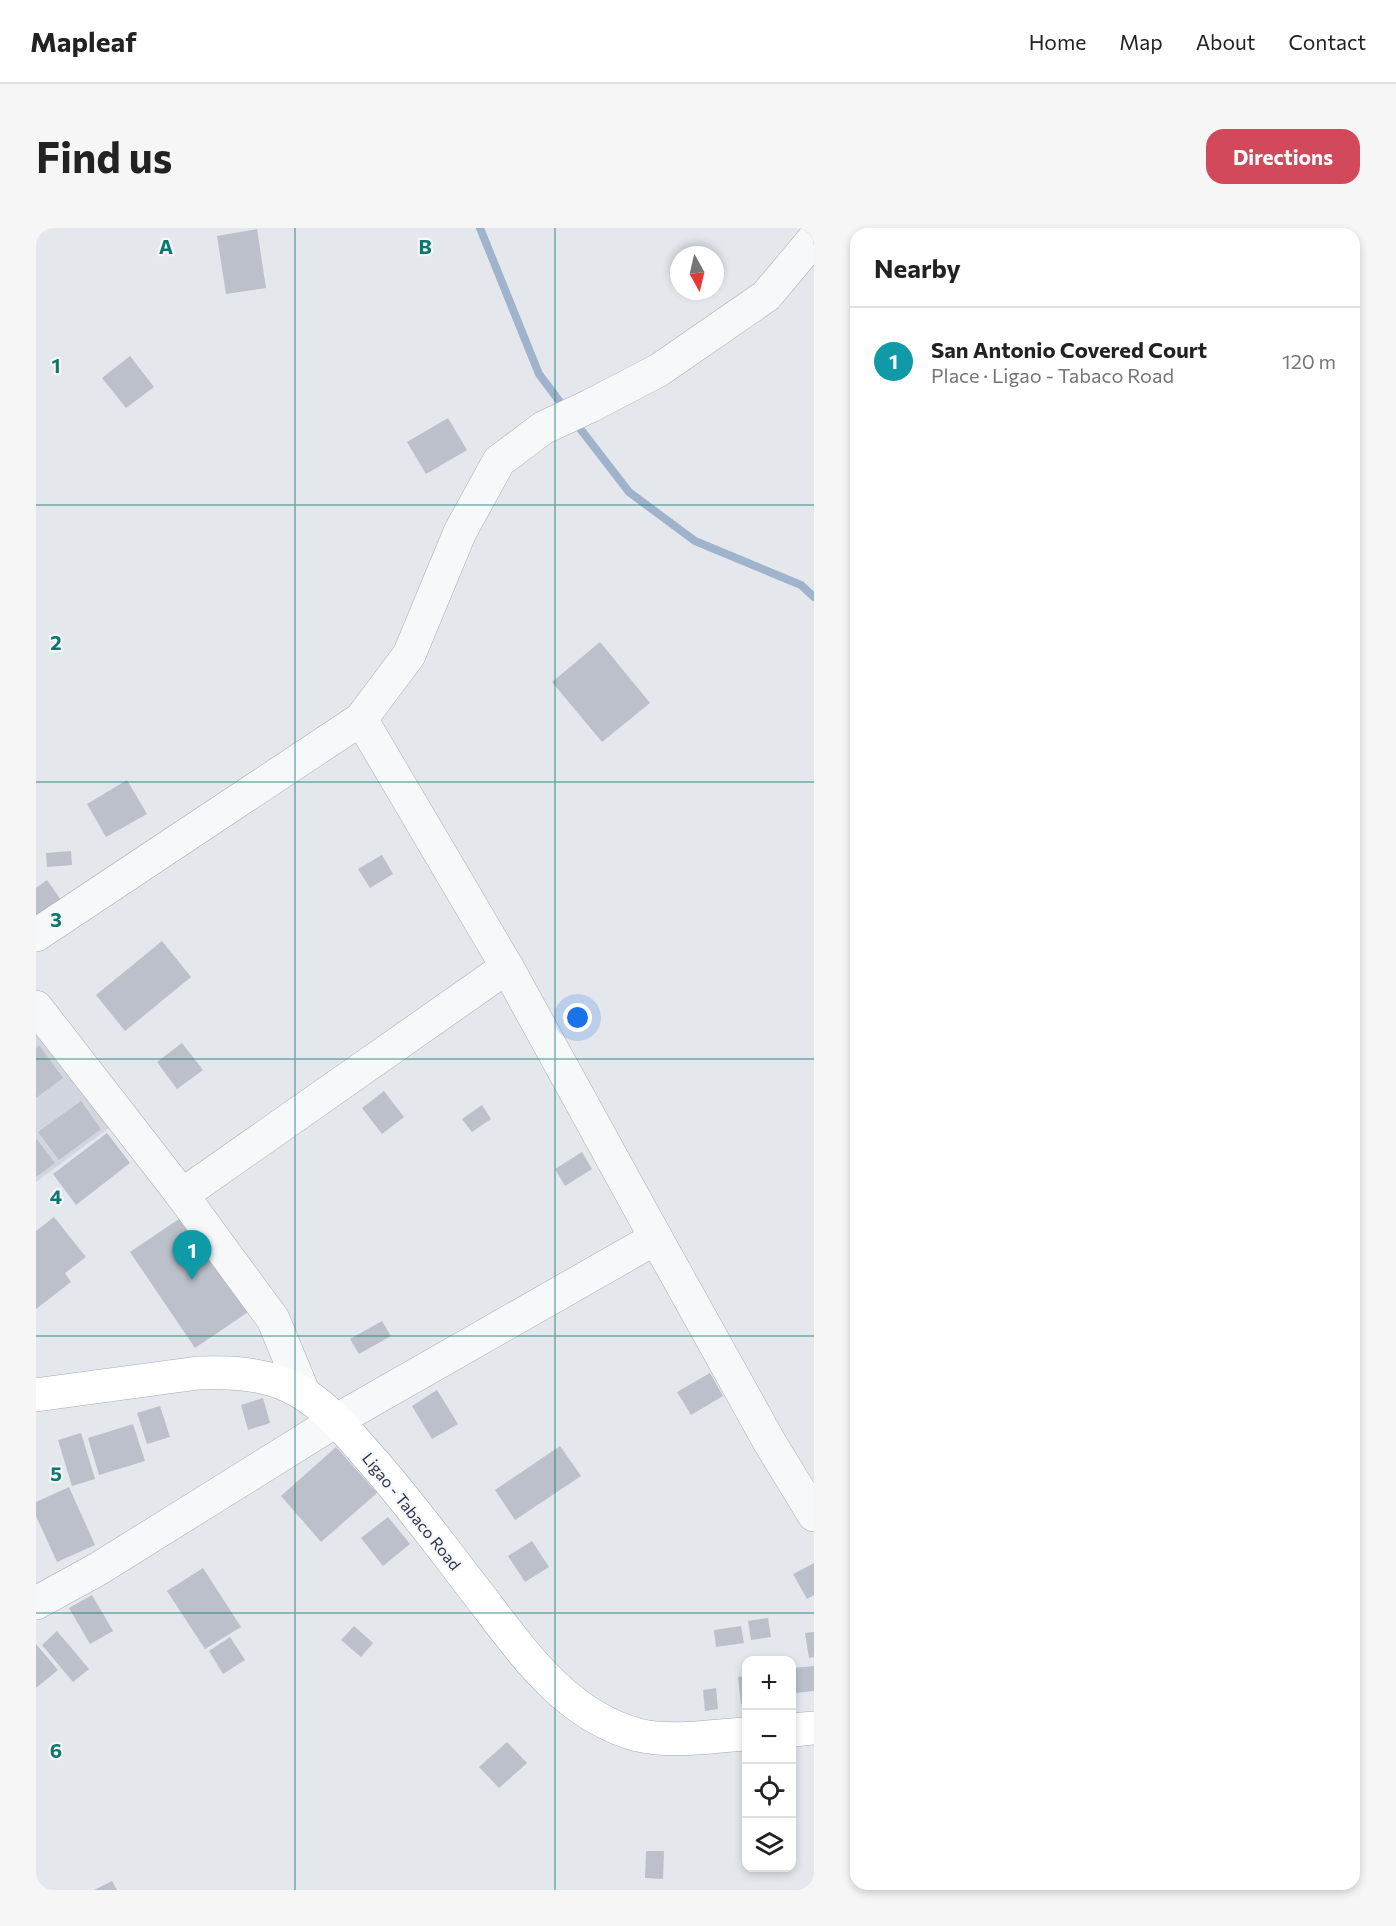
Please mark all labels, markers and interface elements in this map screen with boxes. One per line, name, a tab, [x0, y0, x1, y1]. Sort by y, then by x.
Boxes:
text: Mapleaf	[30, 24, 137, 58]
text: Home	[1029, 29, 1086, 54]
text: Map	[1119, 29, 1163, 54]
text: About	[1196, 29, 1255, 54]
text: Contact	[1288, 29, 1366, 54]
button: Directions	[1206, 129, 1360, 184]
text: Find us	[36, 130, 172, 182]
text: A	[159, 234, 173, 258]
text: B	[418, 234, 432, 258]
north arrow	[670, 246, 724, 300]
text: Nearby	[874, 252, 961, 283]
text: San Antonio Covered Court	[931, 336, 1207, 363]
text: 1	[889, 349, 898, 373]
text: 120 m	[1282, 349, 1336, 373]
text: 1	[51, 353, 61, 377]
text: Place · Ligao - Tabaco Road	[931, 363, 1174, 387]
text: 2	[50, 630, 62, 654]
text: 3	[50, 907, 62, 931]
your location	[563, 1003, 592, 1032]
text: 4	[50, 1184, 62, 1208]
pin: 1	[172, 1230, 212, 1280]
street label: Ligao - Tabaco Road	[359, 1448, 465, 1574]
text: 5	[50, 1461, 62, 1485]
map controls	[742, 1656, 796, 1872]
button: +	[742, 1656, 796, 1710]
button: −	[742, 1710, 796, 1764]
text: 6	[50, 1738, 62, 1762]
button: locate	[742, 1764, 796, 1818]
button: layers	[742, 1818, 796, 1872]

